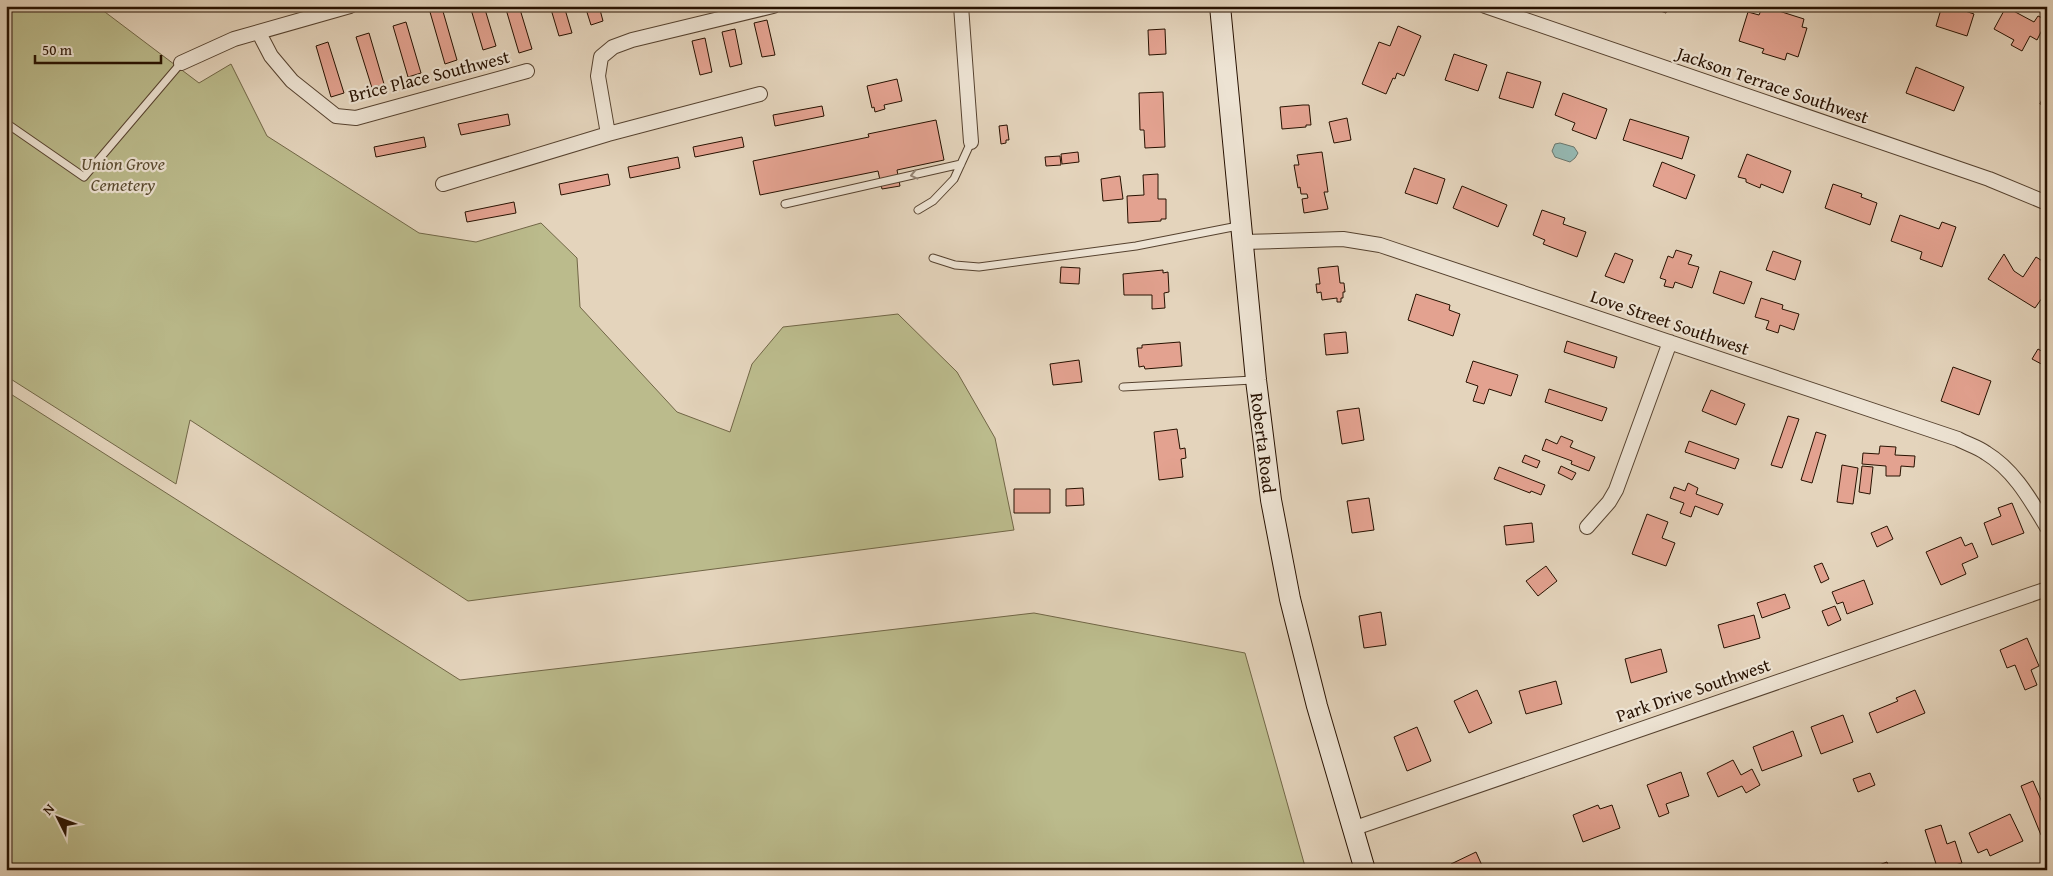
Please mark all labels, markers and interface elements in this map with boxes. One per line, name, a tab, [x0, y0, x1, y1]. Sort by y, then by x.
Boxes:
scale bar	[35, 32, 161, 64]
text: 50 m	[42, 39, 73, 60]
street label: Jackson Terrace Southwest	[1672, 39, 1873, 131]
street label: Brice Place Southwest	[346, 43, 513, 109]
park label: Union Grove Cemetery	[81, 150, 165, 198]
one-way arrow	[909, 169, 918, 180]
street label: Love Street Southwest	[1587, 282, 1754, 362]
street label: Roberta Road	[1244, 391, 1284, 495]
street label: Park Drive Southwest	[1612, 651, 1774, 729]
north arrow	[32, 794, 82, 844]
text: N	[38, 799, 59, 819]

